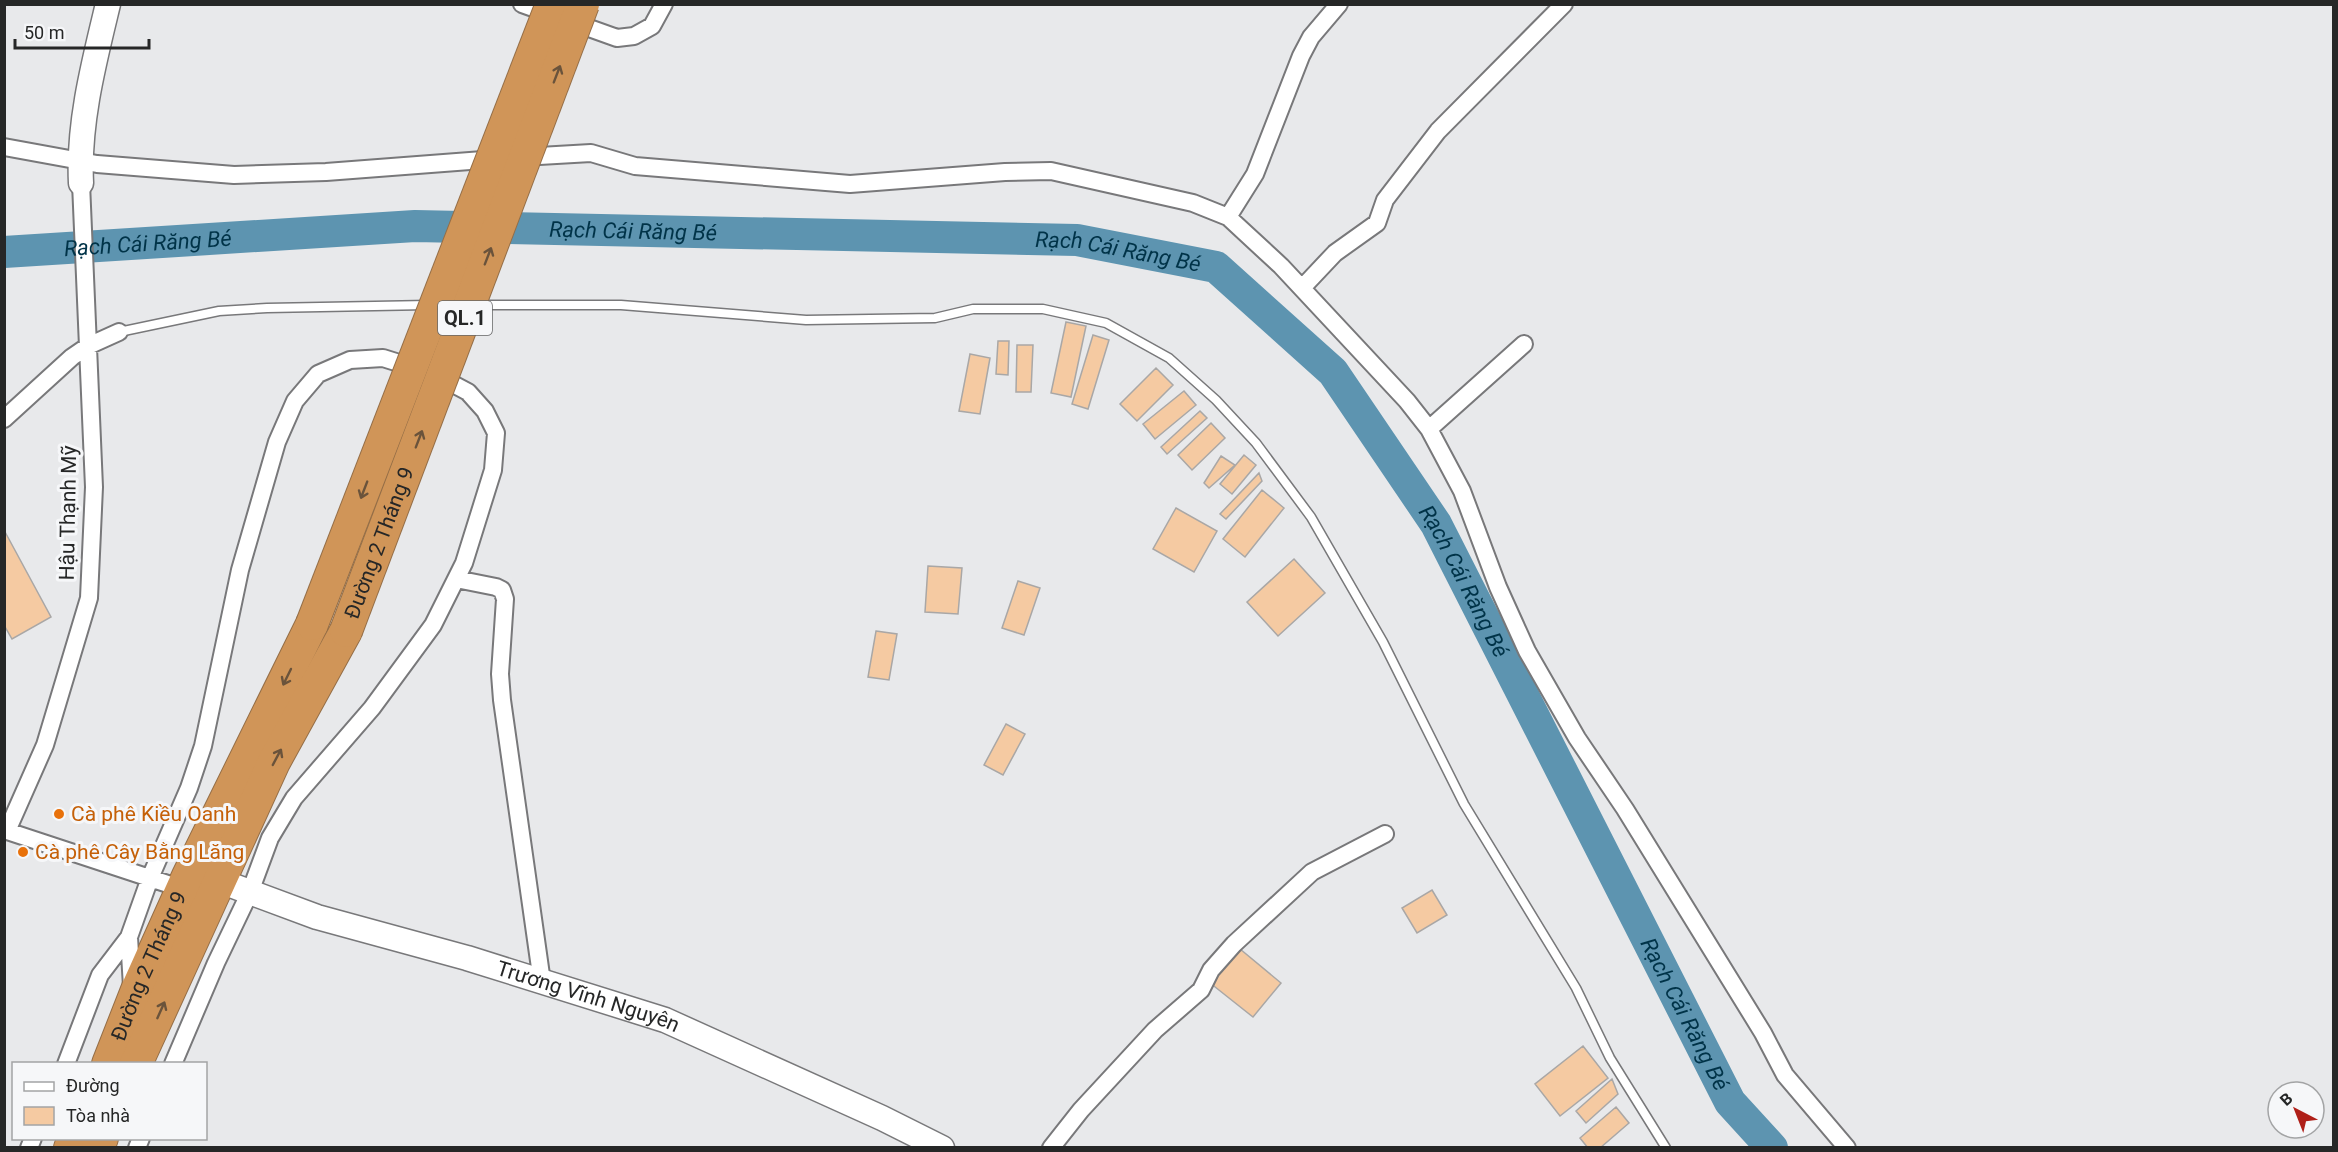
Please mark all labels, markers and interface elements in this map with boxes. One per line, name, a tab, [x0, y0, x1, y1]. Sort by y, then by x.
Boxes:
scale bar	[15, 12, 148, 50]
text: 50 m	[24, 22, 64, 43]
one-way arrow	[553, 65, 564, 84]
water label: Rạch Cái Răng Bé	[549, 217, 717, 245]
water label: Rạch Cái Răng Bé	[63, 226, 232, 261]
water label: Rạch Cái Răng Bé	[1035, 227, 1203, 277]
one-way arrow	[483, 247, 494, 266]
road number: QL.1	[438, 301, 492, 335]
one-way arrow	[414, 430, 425, 448]
street label: Hậu Thạnh Mỹ	[55, 445, 81, 581]
street label: Đường 2 Tháng 9	[340, 464, 419, 622]
one-way arrow	[358, 480, 369, 499]
water label: Rạch Cái Răng Bé	[1414, 500, 1514, 661]
one-way arrow	[280, 667, 292, 685]
one-way arrow	[272, 748, 283, 766]
place label: Cà phê Kiều Oanh	[71, 802, 236, 826]
marker: Cà phê Kiều Oanh	[52, 807, 66, 821]
place label: Cà phê Cây Bằng Lăng	[35, 840, 244, 864]
marker: Cà phê Cây Bằng Lăng	[16, 845, 30, 859]
street label: Đường 2 Tháng 9	[106, 888, 191, 1044]
water label: Rạch Cái Răng Bé	[1636, 934, 1734, 1095]
street label: Trương Vĩnh Nguyên	[494, 956, 683, 1037]
one-way arrow	[155, 1002, 167, 1020]
legend	[12, 1062, 207, 1140]
text: Đường	[66, 1075, 120, 1096]
north arrow	[2266, 1080, 2326, 1140]
text: B	[2276, 1089, 2296, 1110]
text: Tòa nhà	[66, 1105, 130, 1126]

